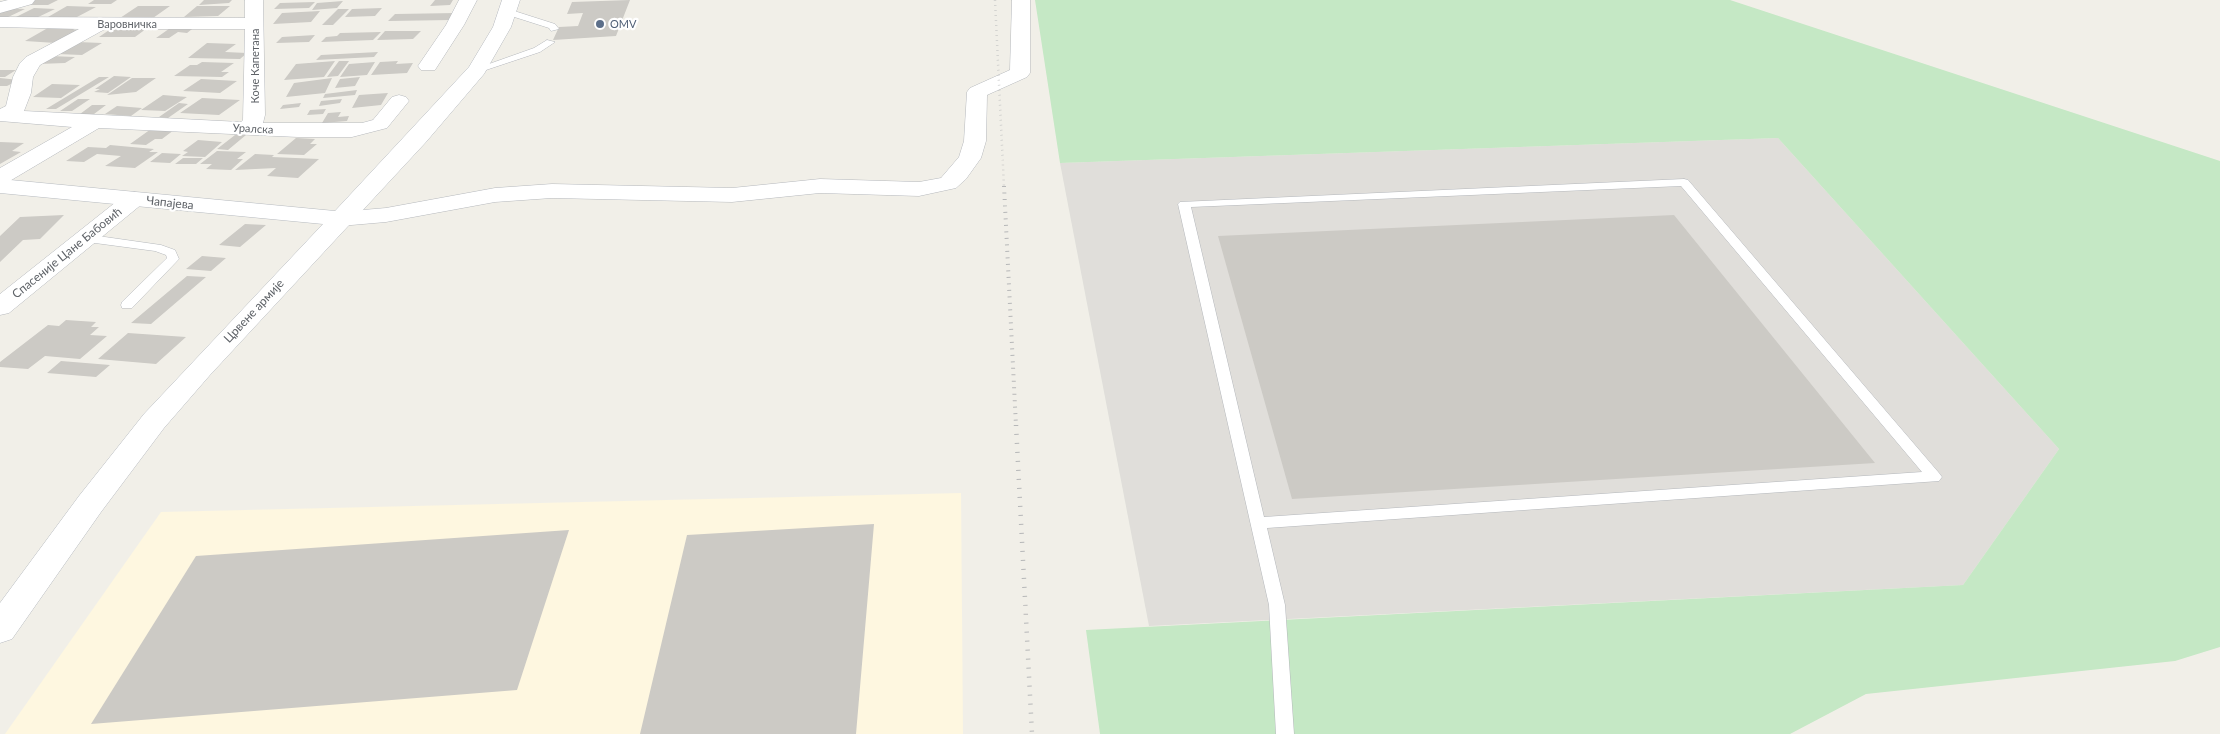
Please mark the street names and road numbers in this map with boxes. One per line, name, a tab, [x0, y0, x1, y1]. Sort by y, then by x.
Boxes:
street label: Варовничка	[97, 17, 157, 31]
street label: Коче Капетана	[248, 29, 262, 103]
street label: Уралска	[232, 121, 274, 137]
street label: Чапајева	[146, 193, 194, 213]
street label: Спасеније Цане Бабовић	[9, 204, 125, 302]
street label: Црвене армије	[221, 276, 287, 346]

